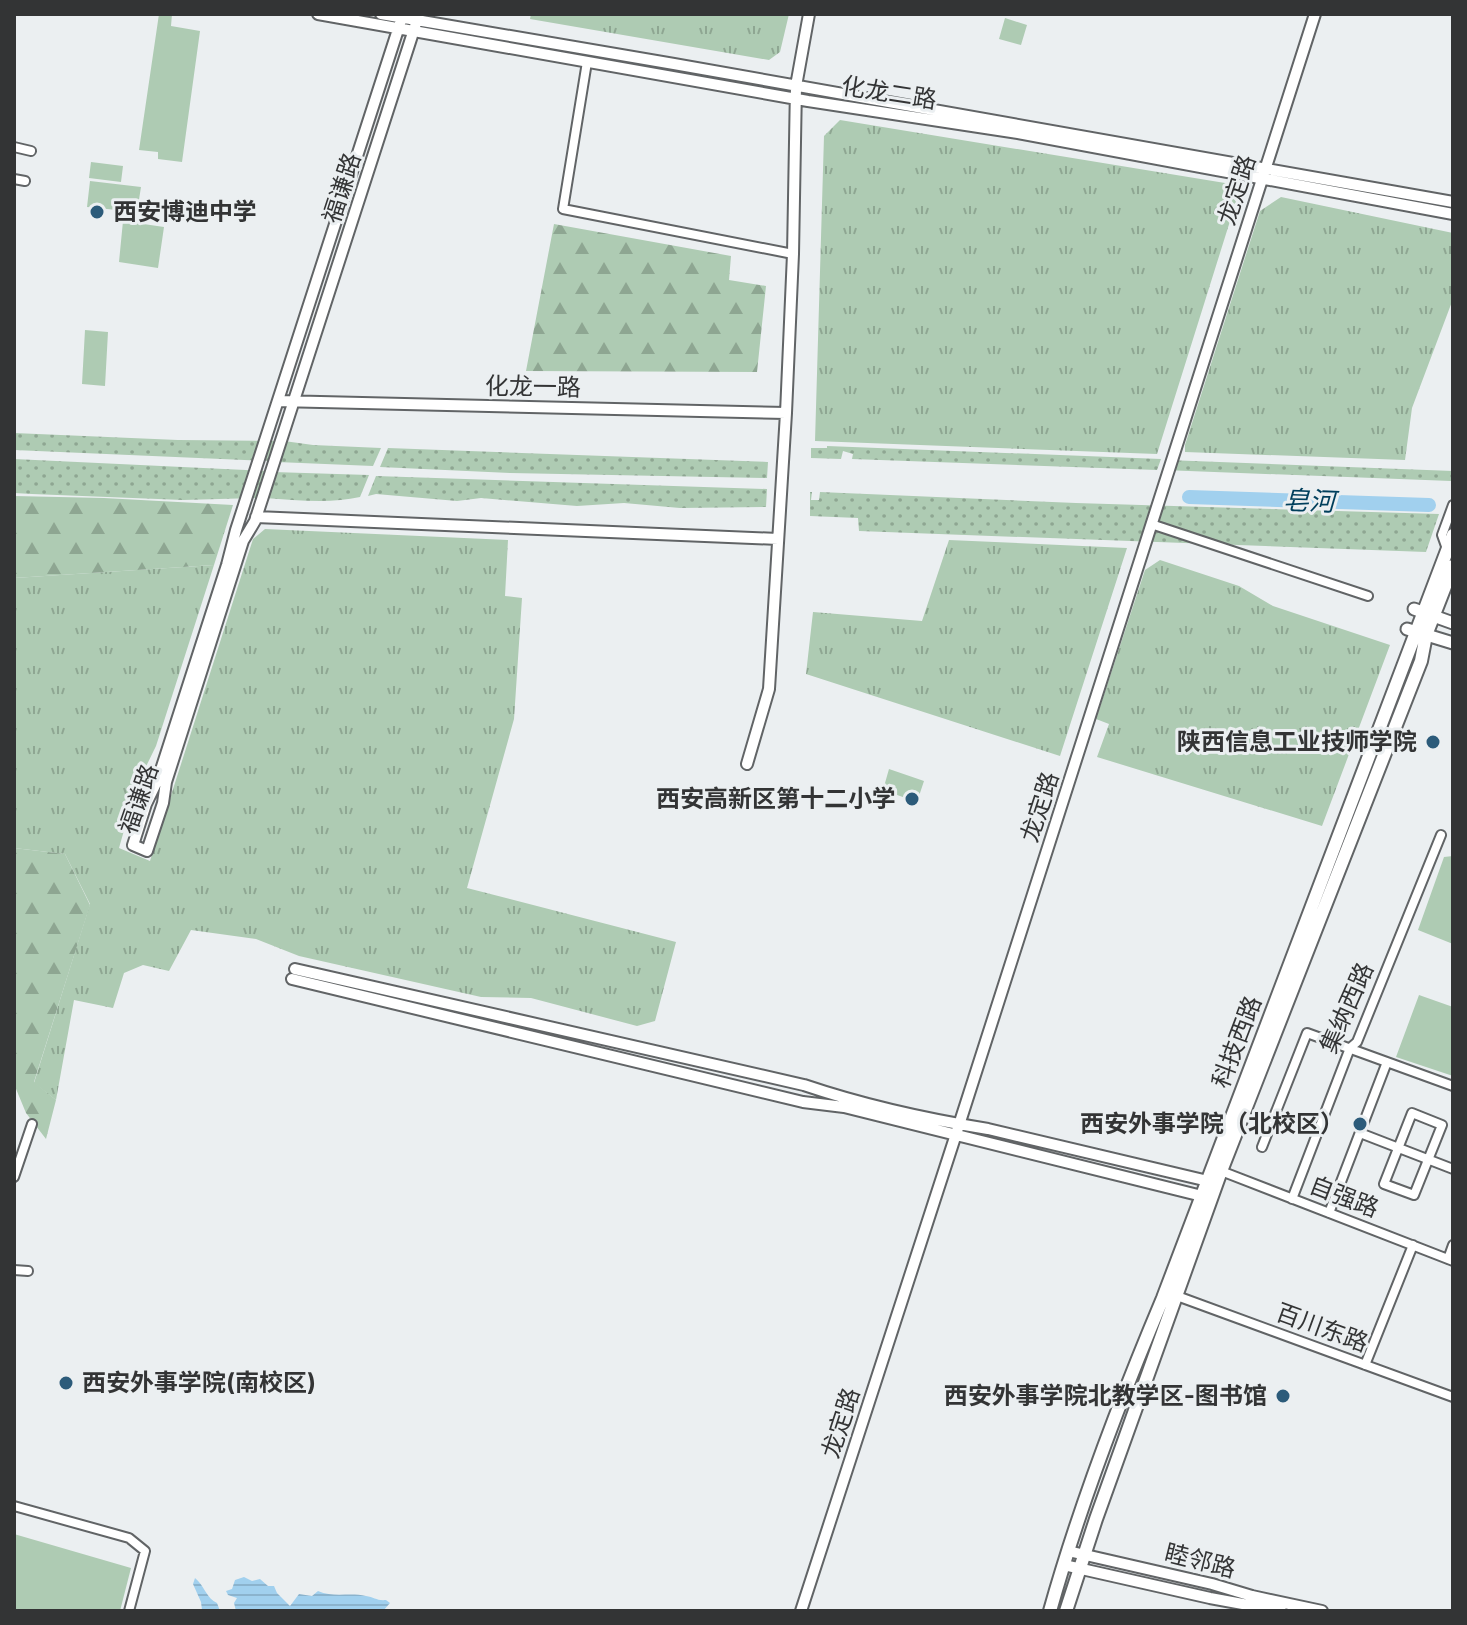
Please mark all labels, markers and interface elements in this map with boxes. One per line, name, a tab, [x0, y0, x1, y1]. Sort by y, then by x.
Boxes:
street label: 化龙二路	[839, 71, 939, 114]
street label: 福谦路	[317, 149, 366, 227]
street label: 龙定路	[1212, 151, 1261, 229]
place label: 西安博迪中学	[113, 197, 257, 226]
marker: 西安博迪中学	[88, 203, 106, 221]
street label: 化龙一路	[485, 371, 581, 402]
water label: 皂河	[1282, 484, 1341, 517]
place label: 陕西信息工业技师学院	[1177, 727, 1417, 756]
marker: 陕西信息工业技师学院	[1424, 733, 1442, 751]
street label: 福谦路	[113, 760, 164, 838]
street label: 龙定路	[1015, 768, 1064, 846]
place label: 西安高新区第十二小学	[656, 784, 896, 813]
marker: 西安高新区第十二小学	[903, 790, 921, 808]
street label: 集纳西路	[1314, 958, 1379, 1058]
street label: 科技西路	[1206, 992, 1267, 1092]
place label: 西安外事学院（北校区）	[1080, 1109, 1344, 1138]
marker: 西安外事学院（北校区）	[1351, 1115, 1369, 1133]
street label: 自强路	[1305, 1170, 1383, 1223]
street label: 百川东路	[1272, 1297, 1372, 1358]
place label: 西安外事学院(南校区)	[82, 1368, 316, 1397]
marker: 西安外事学院(南校区)	[57, 1374, 75, 1392]
place label: 西安外事学院北教学区-图书馆	[944, 1381, 1267, 1410]
street label: 龙定路	[816, 1384, 865, 1462]
marker: 西安外事学院北教学区-图书馆	[1274, 1387, 1292, 1405]
street label: 睦邻路	[1162, 1538, 1239, 1583]

